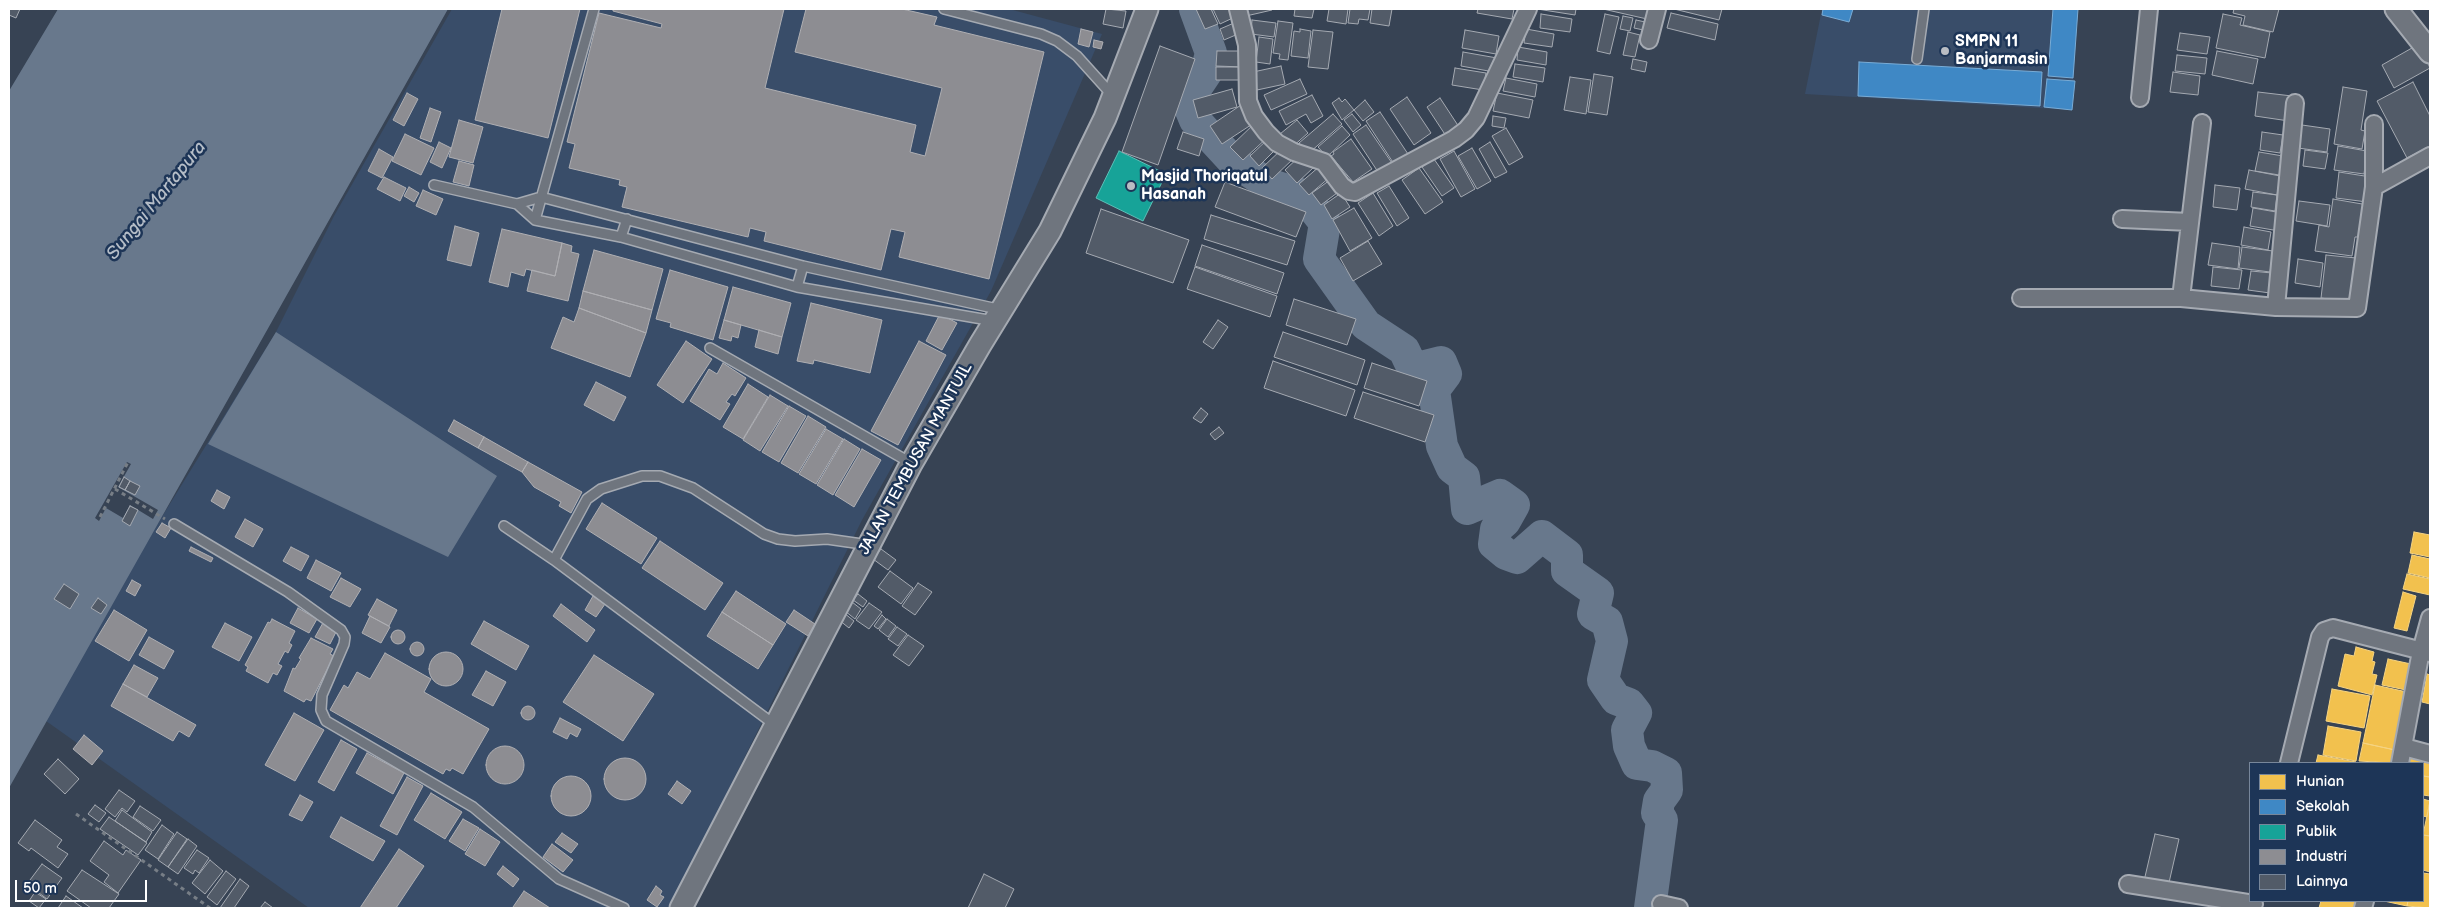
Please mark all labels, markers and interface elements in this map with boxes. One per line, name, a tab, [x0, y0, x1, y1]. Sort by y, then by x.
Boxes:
place label: SMPN 11 Banjarmasin	[1955, 32, 2048, 70]
marker: SMPN 11 Banjarmasin	[1939, 45, 1951, 57]
water label: Sungai Martapura	[103, 137, 211, 265]
place label: Masjid Thoriqatul Hasanah	[1141, 167, 1268, 205]
marker: Masjid Thoriqatul Hasanah	[1125, 180, 1137, 192]
street label: JALAN TEMBUSAN MANTUIL	[855, 360, 977, 558]
legend	[2249, 762, 2424, 902]
text: Hunian	[2296, 772, 2344, 791]
text: Sekolah	[2296, 797, 2350, 816]
text: Publik	[2296, 822, 2336, 841]
text: Industri	[2296, 847, 2347, 866]
scale bar	[18, 870, 150, 902]
text: Lainnya	[2296, 872, 2348, 891]
text: 50 m	[23, 879, 57, 898]

